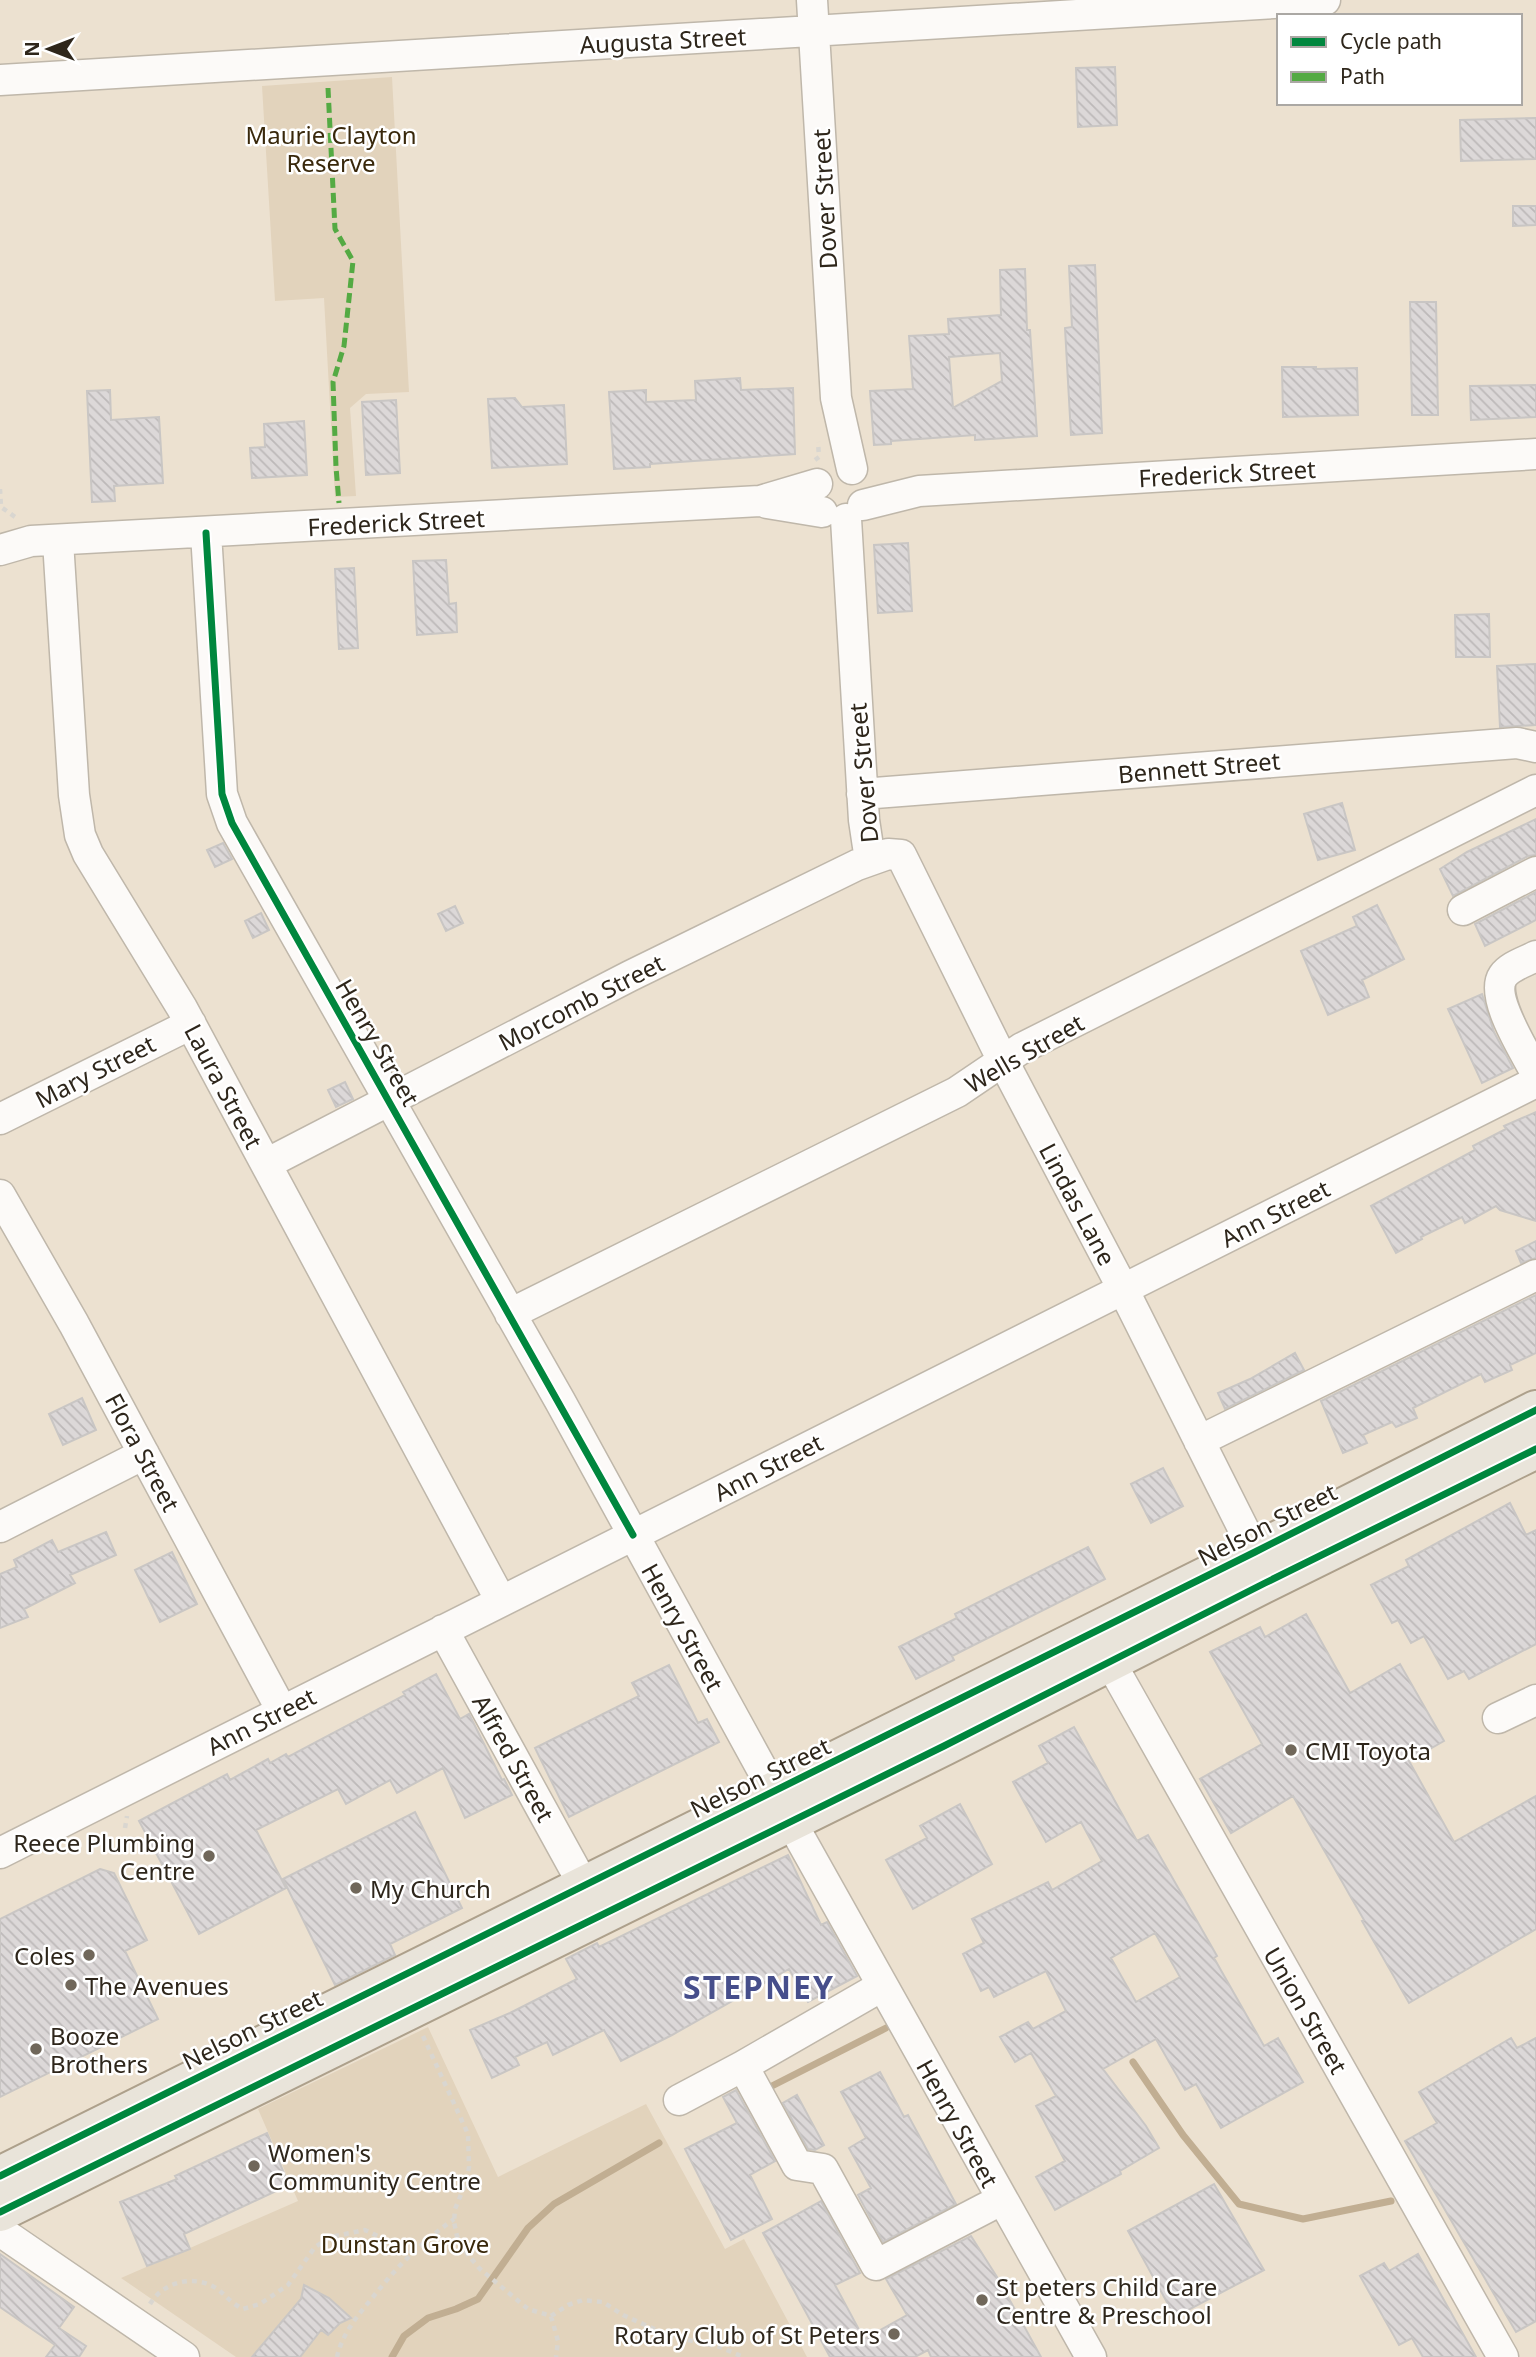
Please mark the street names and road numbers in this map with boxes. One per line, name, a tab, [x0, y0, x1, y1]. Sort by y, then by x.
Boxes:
street label: Augusta Street	[579, 19, 747, 61]
street label: Dover Street	[804, 128, 844, 270]
street label: Frederick Street	[1138, 452, 1317, 494]
street label: Frederick Street	[307, 501, 486, 543]
street label: Dover Street	[840, 701, 886, 844]
street label: Bennett Street	[1116, 743, 1282, 791]
street label: Morcomb Street	[492, 946, 670, 1058]
street label: Henry Street	[328, 972, 428, 1112]
street label: Wells Street	[958, 1005, 1090, 1100]
street label: Laura Street	[177, 1018, 271, 1155]
street label: Mary Street	[29, 1026, 161, 1115]
street label: Lindas Lane	[1032, 1137, 1124, 1271]
street label: Ann Street	[1215, 1171, 1335, 1255]
street label: Flora Street	[98, 1387, 188, 1517]
street label: Ann Street	[708, 1425, 828, 1509]
street label: Nelson Street	[1192, 1475, 1343, 1573]
street label: Henry Street	[634, 1557, 732, 1697]
street label: Ann Street	[201, 1679, 321, 1763]
street label: Alfred Street	[465, 1688, 563, 1828]
street label: Nelson Street	[684, 1729, 836, 1825]
street label: Union Street	[1256, 1941, 1356, 2080]
street label: Nelson Street	[176, 1981, 328, 2077]
street label: Henry Street	[909, 2053, 1007, 2193]

